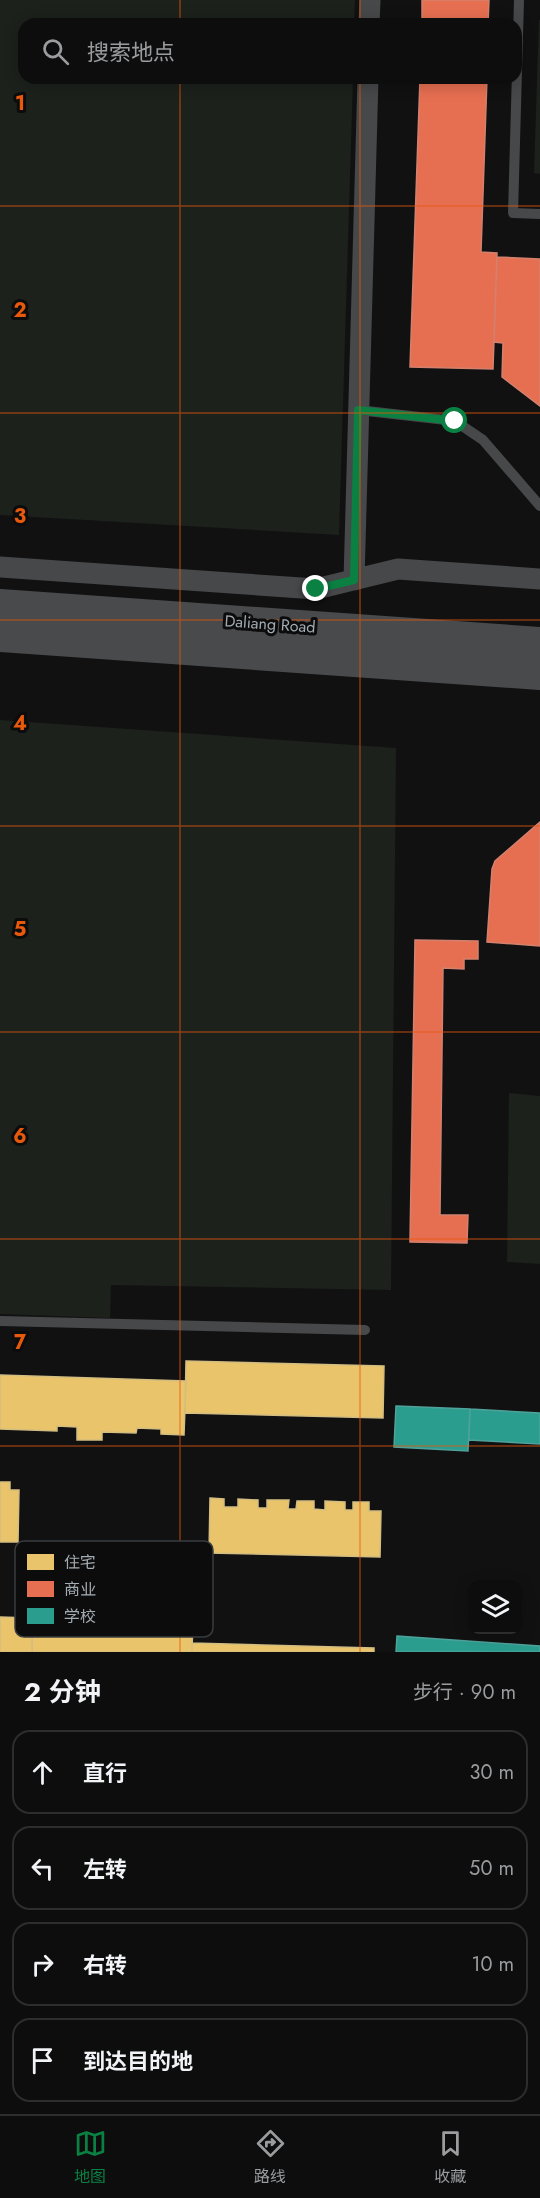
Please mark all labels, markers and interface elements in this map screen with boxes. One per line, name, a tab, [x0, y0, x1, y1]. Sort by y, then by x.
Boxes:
search box	[18, 18, 522, 84]
icon: search	[39, 35, 72, 68]
text: 搜索地点	[87, 36, 175, 68]
text: 1	[15, 89, 25, 118]
text: 2	[13, 296, 27, 325]
route start	[441, 407, 467, 433]
text: 3	[14, 502, 26, 531]
route end	[302, 575, 328, 601]
street label: Daliang Road	[224, 609, 316, 639]
text: 4	[13, 709, 27, 738]
text: 5	[14, 915, 27, 944]
text: 6	[13, 1122, 27, 1151]
text: 7	[14, 1328, 27, 1357]
legend	[15, 1541, 213, 1637]
text: 住宅	[64, 1551, 96, 1574]
text: 商业	[64, 1578, 96, 1601]
map controls	[468, 1580, 522, 1634]
button: layers	[468, 1580, 522, 1634]
text: 学校	[64, 1605, 96, 1628]
text: 2 分钟	[24, 1673, 101, 1711]
text: 步行 · 90 m	[413, 1678, 516, 1707]
icon: ahead	[26, 1756, 59, 1789]
text: 直行	[83, 1757, 127, 1789]
text: 30 m	[469, 1758, 514, 1787]
icon: left	[26, 1852, 59, 1885]
text: 左转	[83, 1853, 127, 1885]
text: 50 m	[469, 1854, 514, 1883]
icon: right	[26, 1948, 59, 1981]
text: 右转	[83, 1949, 127, 1981]
text: 10 m	[471, 1950, 514, 1979]
icon: arrive	[26, 2044, 59, 2077]
text: 到达目的地	[83, 2045, 193, 2077]
tab: 地图	[74, 2127, 107, 2188]
tab: 路线	[254, 2127, 287, 2188]
tab: 收藏	[434, 2127, 467, 2188]

